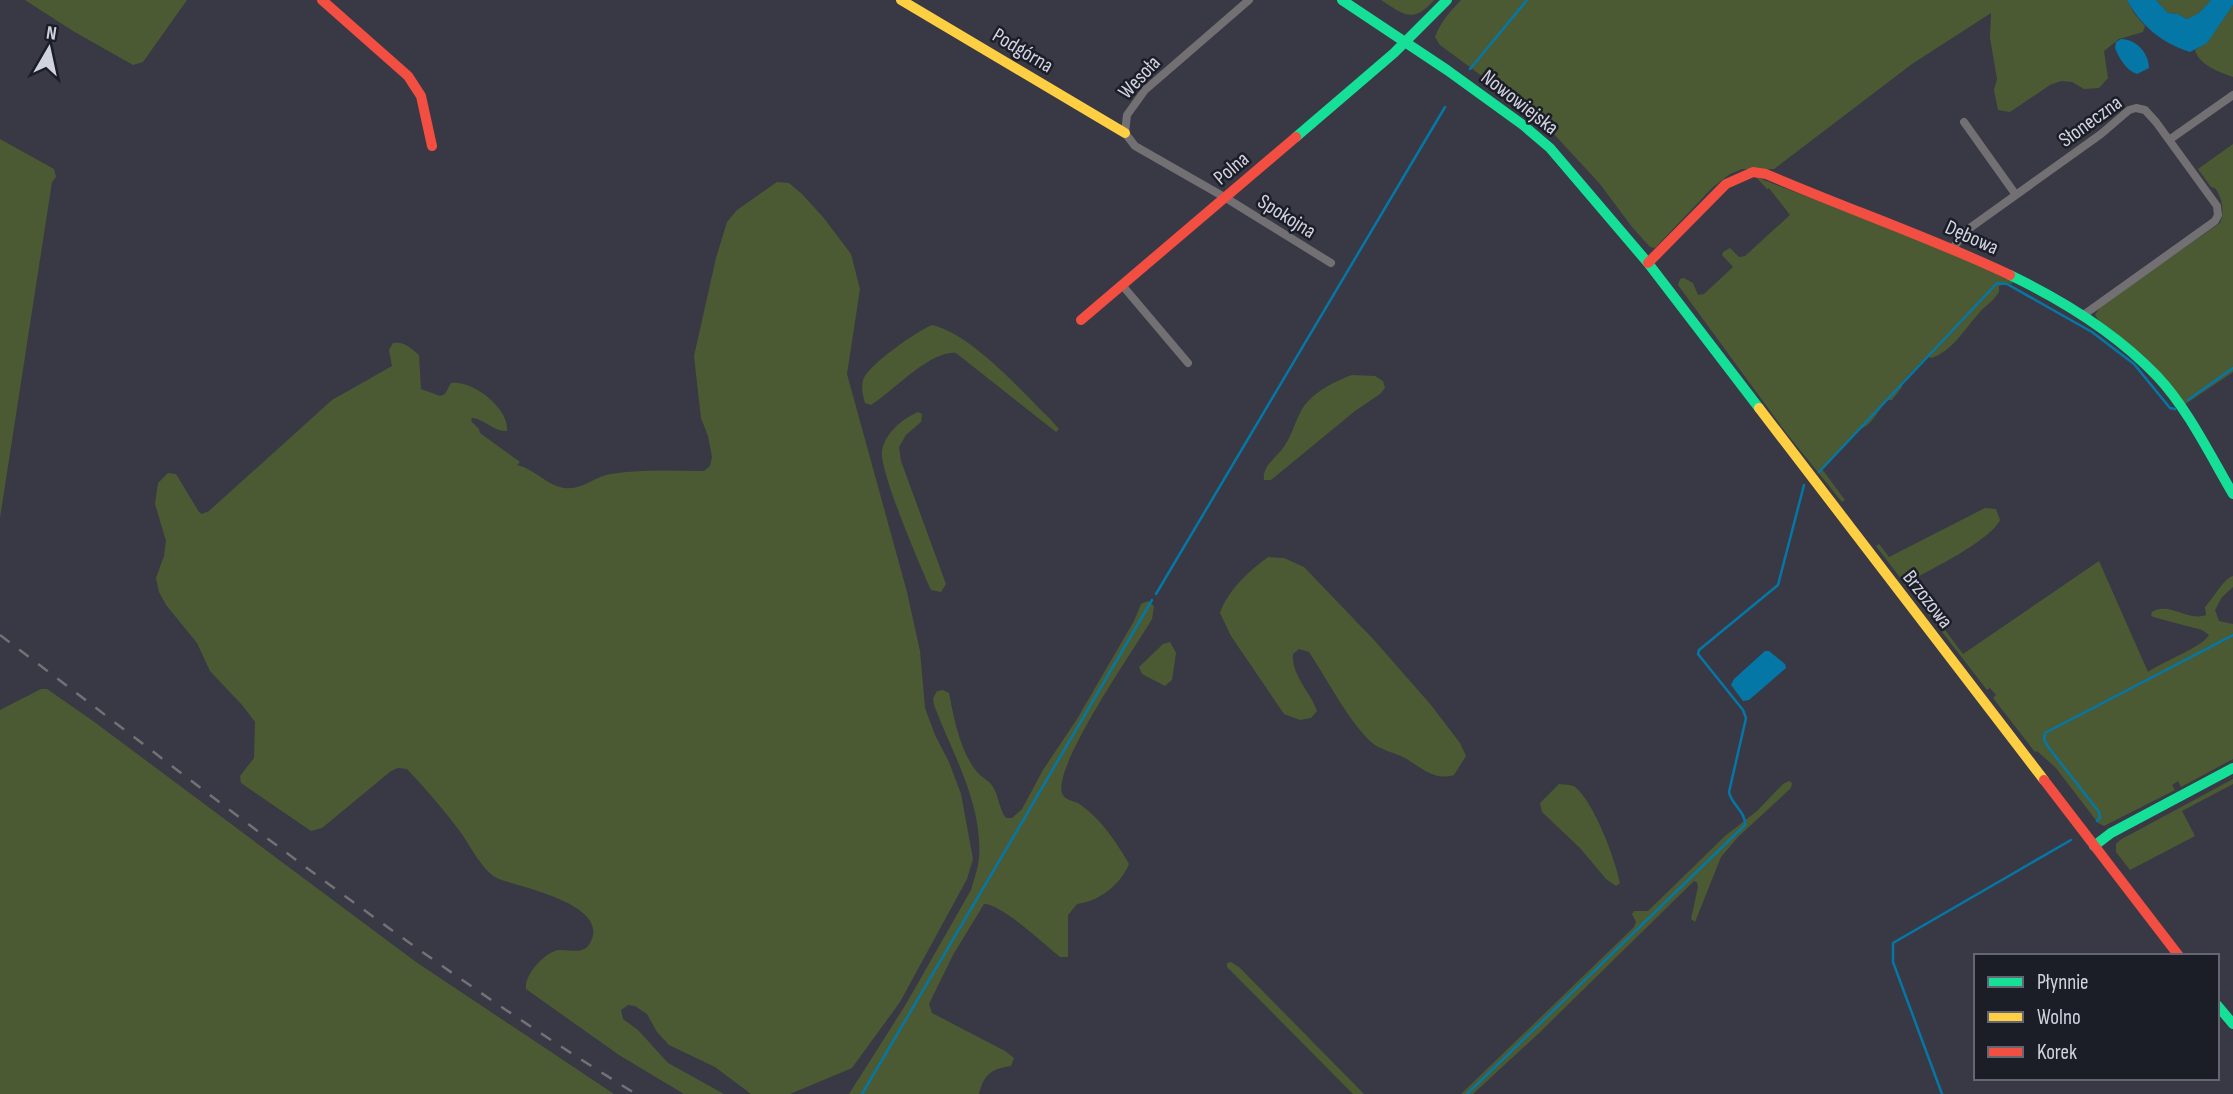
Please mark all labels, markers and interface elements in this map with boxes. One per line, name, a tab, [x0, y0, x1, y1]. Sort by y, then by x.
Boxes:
north arrow	[14, 14, 84, 84]
text: N	[45, 22, 58, 46]
street label: Podgórna	[988, 23, 1058, 78]
street label: Wesoła	[1113, 51, 1166, 104]
street label: Nowowiejska	[1476, 64, 1563, 140]
street label: Słoneczna	[2054, 90, 2127, 153]
street label: Polna	[1209, 146, 1254, 190]
street label: Spokojna	[1253, 189, 1320, 244]
street label: Dębowa	[1941, 215, 2002, 260]
street label: Brzozowa	[1897, 565, 1958, 633]
legend	[1974, 954, 2219, 1080]
text: Płynnie	[2037, 970, 2089, 995]
text: Wolno	[2037, 1005, 2081, 1030]
text: Korek	[2037, 1040, 2077, 1065]

